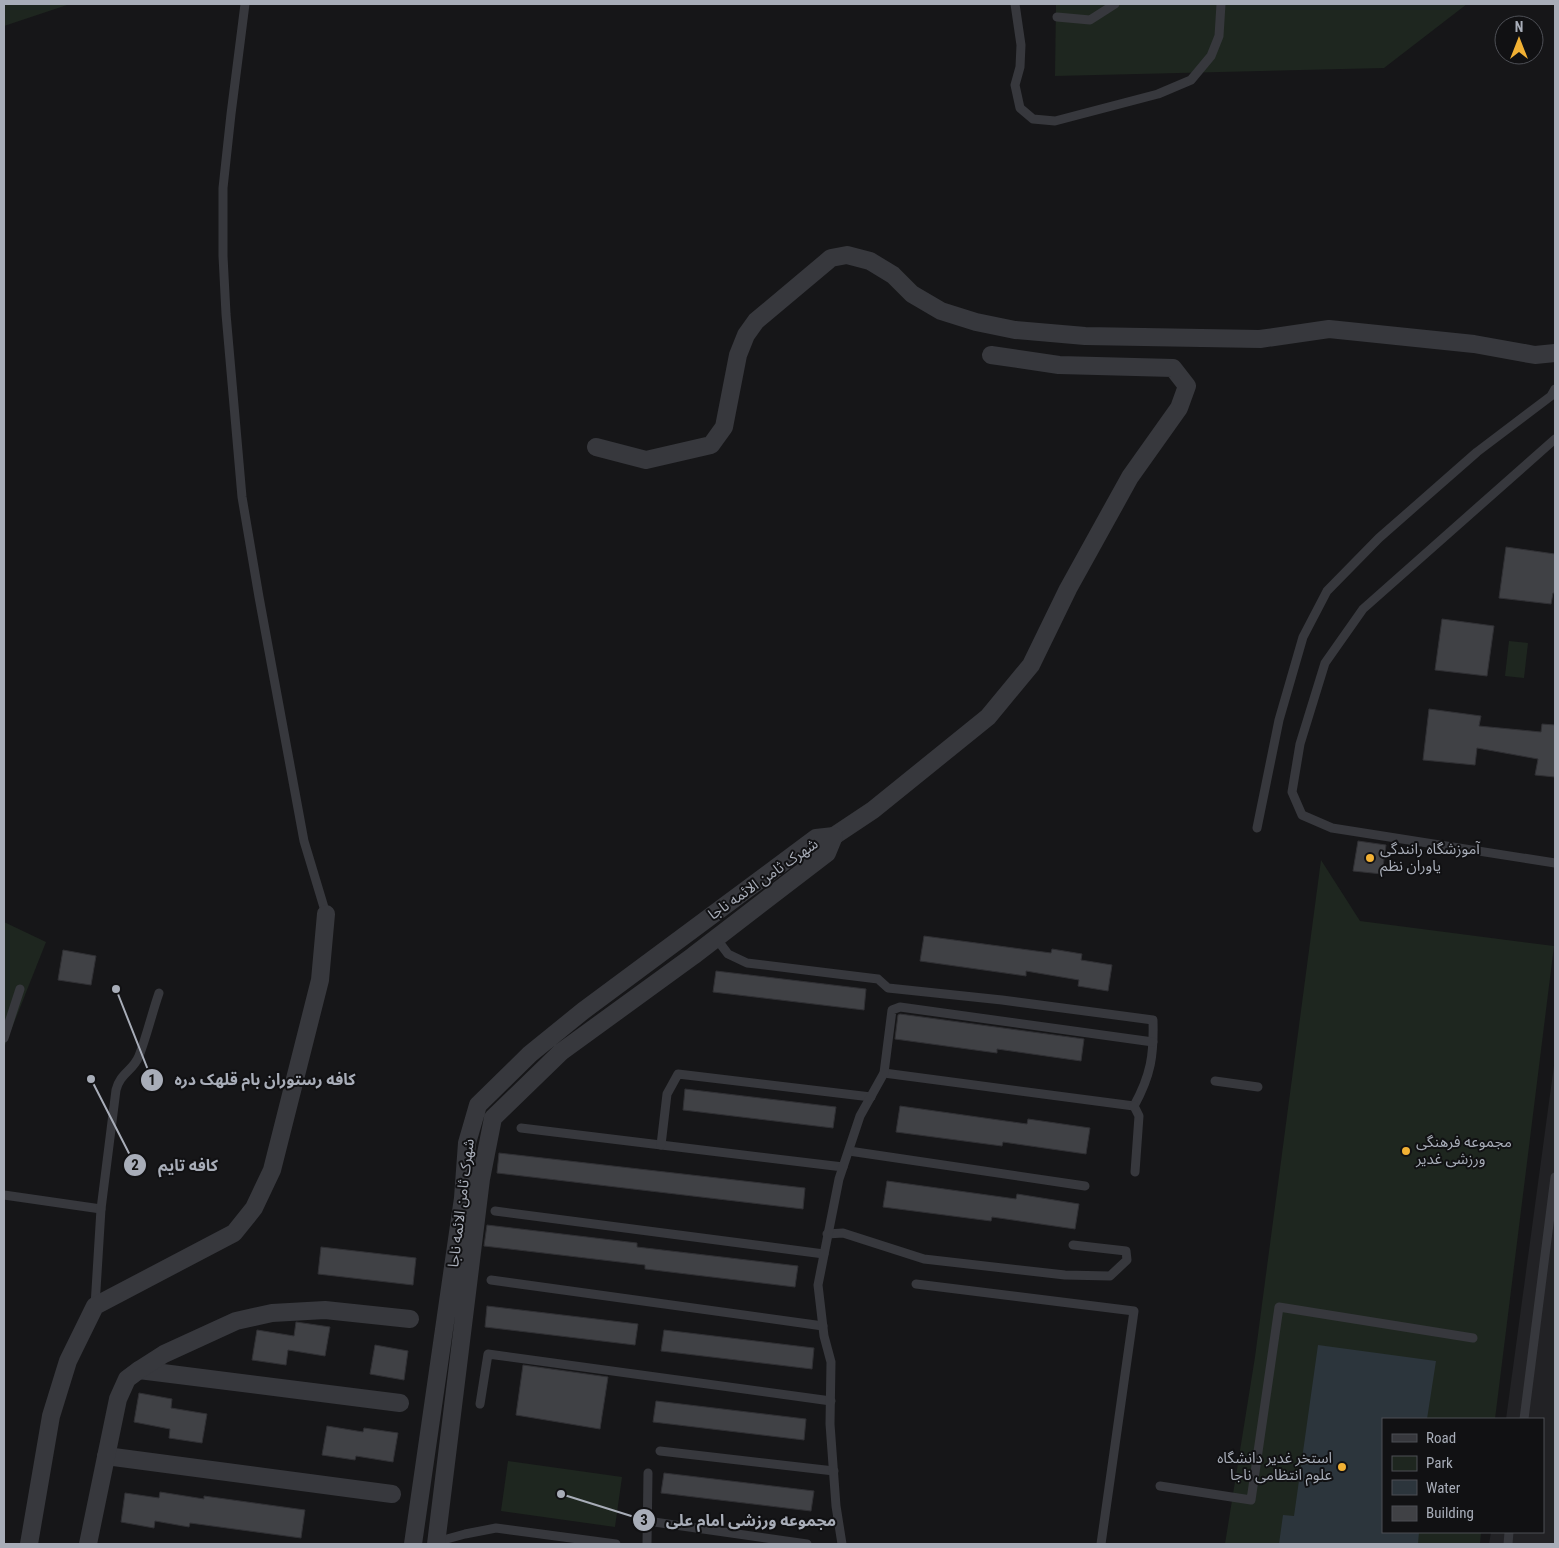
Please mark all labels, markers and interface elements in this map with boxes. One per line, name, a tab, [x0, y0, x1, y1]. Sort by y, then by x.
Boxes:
north arrow	[1494, 15, 1544, 65]
text: N	[1515, 19, 1523, 35]
street label: شهرک ثامن الائمه ناجا	[705, 834, 822, 924]
place label: آموزشگاه رانندگی یاوران نظم	[1380, 840, 1480, 877]
marker: آموزشگاه رانندگی یاوران نظم	[1364, 852, 1376, 864]
callout: کافه رستوران بام قلهک دره	[139, 1064, 366, 1095]
text: کافه رستوران بام قلهک دره	[174, 1070, 356, 1091]
text: 1	[148, 1071, 156, 1089]
place label: مجموعه فرهنگی ورزشی غدیر	[1415, 1133, 1512, 1168]
street label: شهرک ثامن الائمه ناجا	[444, 1137, 478, 1268]
marker: مجموعه فرهنگی ورزشی غدیر	[1400, 1145, 1412, 1157]
callout: کافه تایم	[123, 1150, 228, 1181]
text: 2	[131, 1156, 139, 1174]
text: کافه تایم	[158, 1156, 219, 1178]
legend	[1382, 1418, 1544, 1533]
text: Road	[1426, 1429, 1456, 1447]
place label: استخر غدیر دانشگاه علوم انتظامی ناجا	[1217, 1449, 1332, 1486]
text: Park	[1426, 1454, 1453, 1472]
marker: استخر غدیر دانشگاه علوم انتظامی ناجا	[1336, 1461, 1348, 1473]
text: Water	[1426, 1479, 1461, 1497]
text: Building	[1426, 1504, 1474, 1522]
callout: مجموعه ورزشی امام علی	[631, 1505, 846, 1536]
text: 3	[640, 1511, 648, 1529]
text: مجموعه ورزشی امام علی	[666, 1511, 836, 1532]

